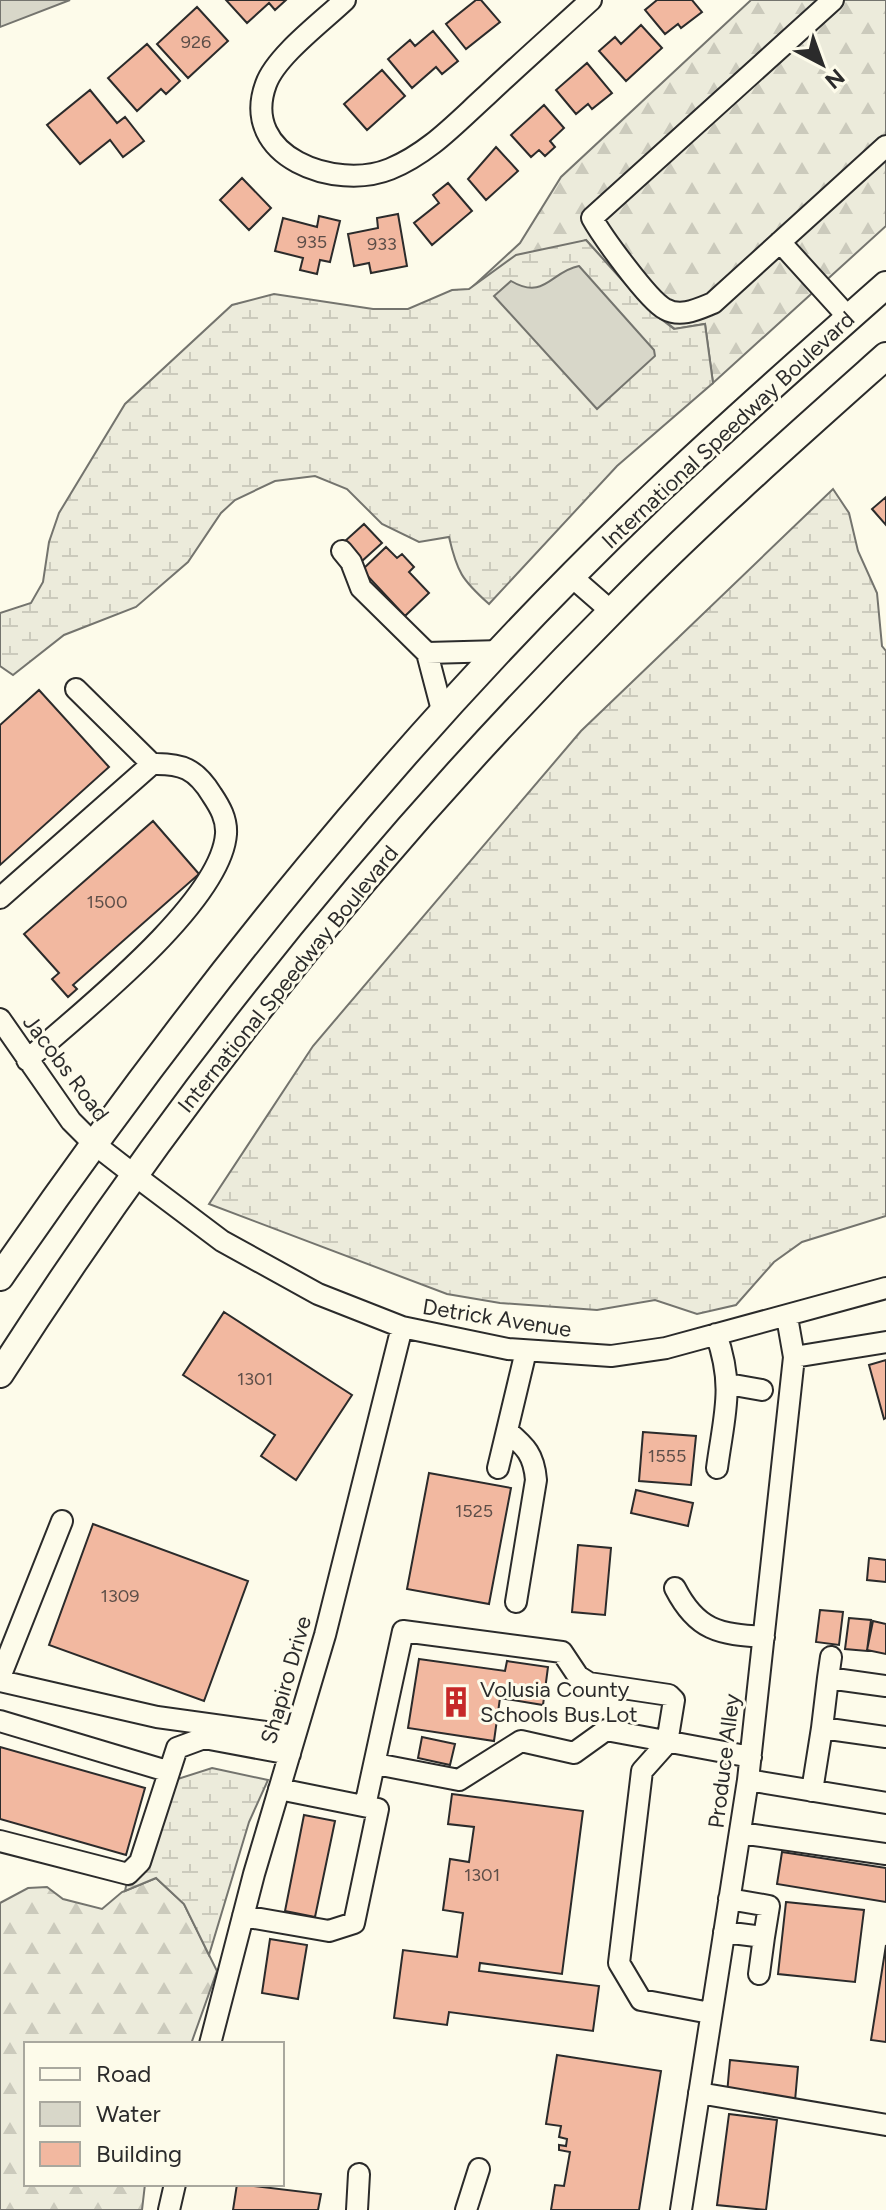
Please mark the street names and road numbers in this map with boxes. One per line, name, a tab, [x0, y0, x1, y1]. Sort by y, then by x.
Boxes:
street label: International Speedway Boulevard	[596, 306, 860, 554]
street label: International Speedway Boulevard	[172, 840, 404, 1118]
street label: Jacobs Road	[17, 1009, 115, 1127]
street label: Detrick Avenue	[421, 1293, 573, 1343]
street label: Shapiro Drive	[255, 1613, 317, 1747]
street label: Produce Alley	[702, 1692, 746, 1830]

